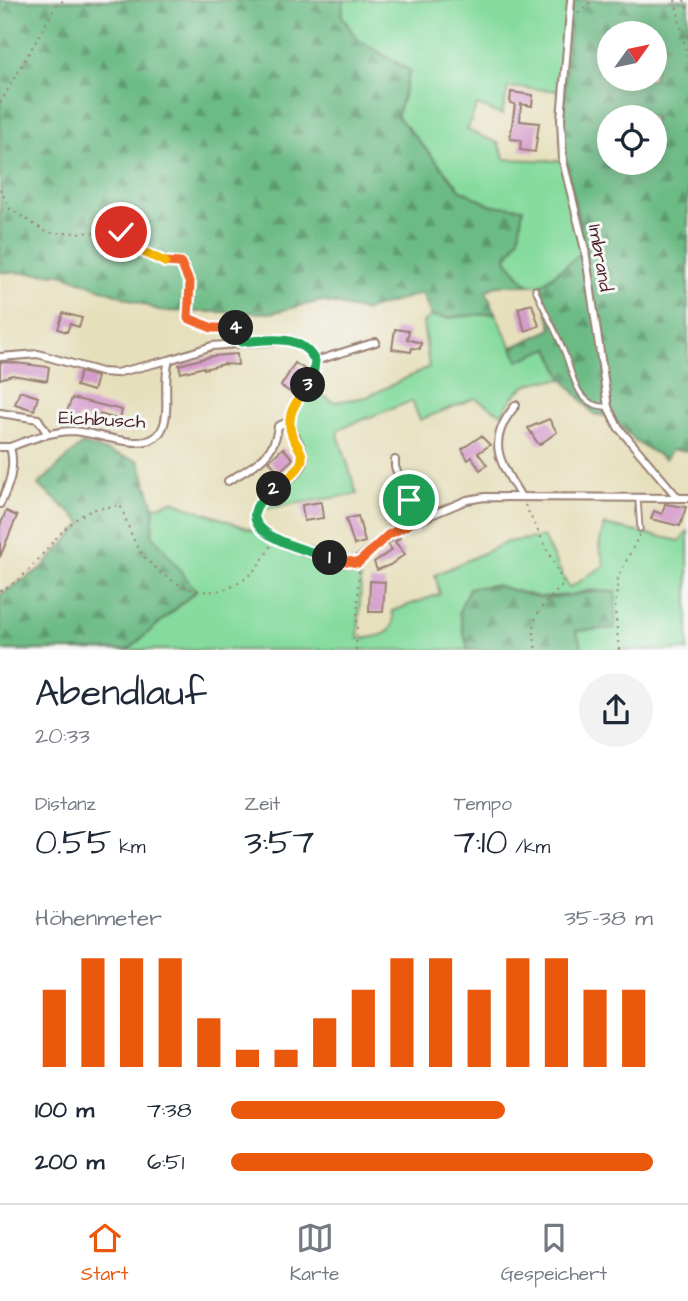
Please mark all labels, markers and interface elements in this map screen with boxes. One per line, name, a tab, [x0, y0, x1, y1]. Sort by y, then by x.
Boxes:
north arrow	[597, 21, 667, 91]
map controls	[597, 21, 667, 175]
button: locate	[597, 105, 667, 175]
pin	[91, 202, 151, 262]
icon: check	[102, 213, 140, 251]
street label: Imbrand	[581, 222, 619, 294]
pin: 4	[218, 310, 254, 346]
text: 4	[229, 314, 242, 341]
pin: 3	[290, 368, 326, 402]
text: 3	[303, 371, 312, 398]
street label: Eichbusch	[58, 404, 147, 436]
pin	[379, 470, 439, 530]
pin: 2	[256, 472, 292, 506]
text: 2	[268, 475, 279, 502]
icon: arrive	[390, 481, 428, 519]
pin: 1	[312, 540, 348, 576]
text: 1	[328, 544, 331, 571]
text: Abendlauf	[35, 668, 207, 720]
button: share	[579, 673, 653, 747]
text: 20:33	[35, 720, 90, 752]
text: Distanz	[35, 791, 96, 818]
text: Zeit	[244, 791, 280, 818]
text: Tempo	[454, 791, 512, 818]
text: 0.55	[35, 818, 112, 867]
text: 3:57	[244, 818, 314, 867]
text: 7:10	[454, 818, 508, 867]
text: km	[112, 834, 146, 861]
text: /km	[508, 834, 550, 861]
text: Höhenmeter	[35, 902, 162, 934]
text: 35–38 m	[564, 902, 653, 934]
text: 100 m	[35, 1094, 94, 1126]
text: 7:38	[147, 1094, 192, 1126]
text: 200 m	[35, 1146, 104, 1178]
text: 6:51	[147, 1146, 185, 1178]
tab: Start	[81, 1219, 128, 1288]
tab: Karte	[290, 1219, 339, 1288]
tab: Gespeichert	[501, 1219, 607, 1288]

